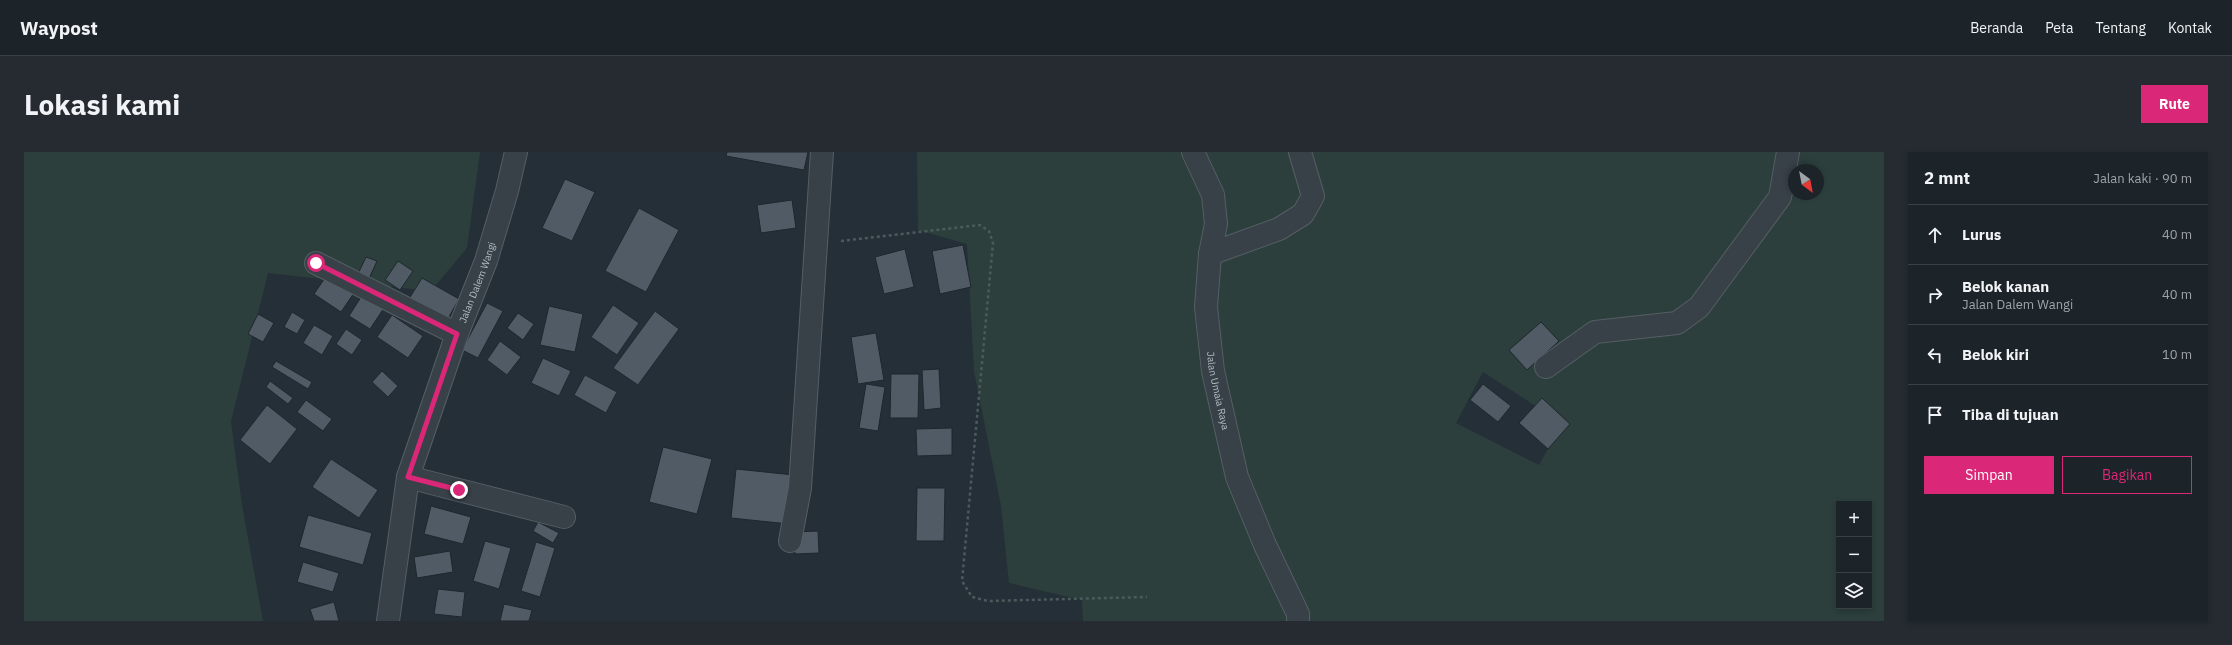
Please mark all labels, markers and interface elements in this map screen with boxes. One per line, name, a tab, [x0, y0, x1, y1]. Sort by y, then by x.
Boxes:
text: Waypost	[20, 16, 98, 40]
text: Beranda	[1970, 19, 2023, 37]
text: Peta	[2045, 19, 2073, 37]
text: Tentang	[2095, 19, 2146, 37]
text: Kontak	[2168, 19, 2212, 37]
button: Rute	[2141, 85, 2208, 123]
text: Lokasi kami	[24, 86, 180, 123]
north arrow	[1788, 164, 1824, 200]
text: 2 mnt	[1924, 167, 1970, 189]
text: Jalan kaki · 90 m	[2093, 170, 2192, 187]
icon: ahead	[1924, 224, 1946, 246]
text: Lurus	[1962, 225, 2001, 244]
text: 40 m	[2162, 226, 2192, 243]
street label: Jalan Dalem Wangi	[456, 240, 498, 325]
route start	[307, 254, 325, 272]
text: Belok kanan	[1962, 277, 2049, 296]
icon: right	[1924, 284, 1946, 306]
text: 40 m	[2162, 286, 2192, 303]
text: Jalan Dalem Wangi	[1962, 296, 2073, 313]
icon: left	[1924, 344, 1946, 366]
text: Belok kiri	[1962, 345, 2029, 364]
text: 10 m	[2162, 346, 2192, 363]
street label: Jalan Umaia Raya	[1204, 351, 1232, 432]
icon: arrive	[1924, 404, 1946, 426]
text: Tiba di tujuan	[1962, 405, 2059, 424]
button: Simpan	[1924, 456, 2054, 494]
button: Bagikan	[2062, 456, 2192, 494]
route end	[450, 481, 468, 499]
map controls	[1836, 501, 1872, 609]
button: +	[1836, 501, 1872, 537]
button: −	[1836, 537, 1872, 573]
button: layers	[1836, 573, 1872, 609]

